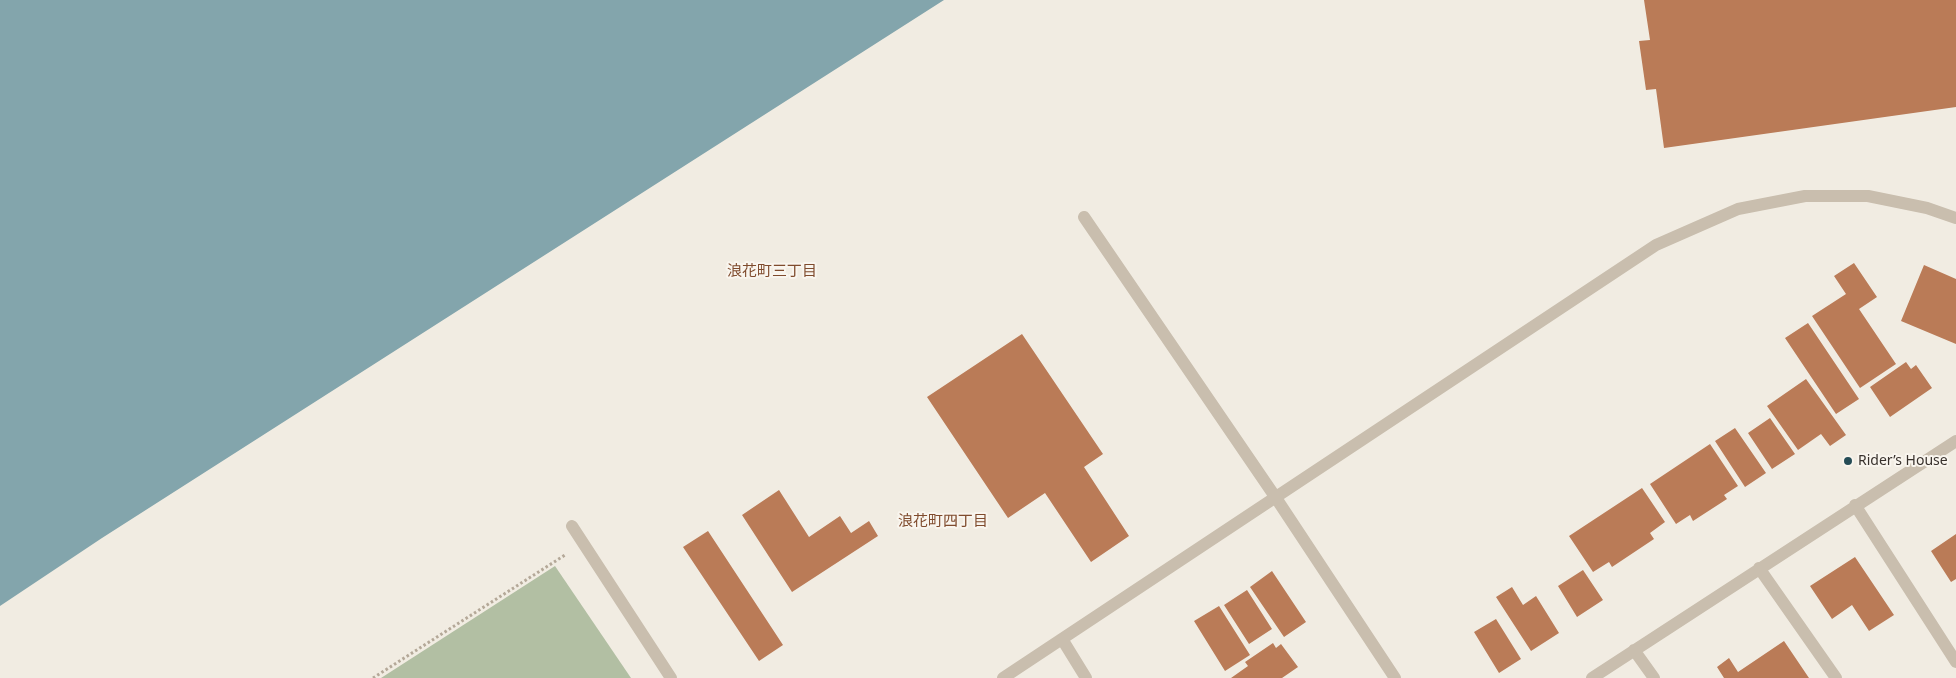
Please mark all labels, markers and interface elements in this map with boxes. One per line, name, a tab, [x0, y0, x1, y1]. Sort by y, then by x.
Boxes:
district label: 浪花町三丁目	[727, 263, 817, 281]
place label: Rider’s House	[1858, 453, 1948, 469]
marker: Rider’s House	[1842, 455, 1854, 467]
district label: 浪花町四丁目	[898, 513, 988, 531]

